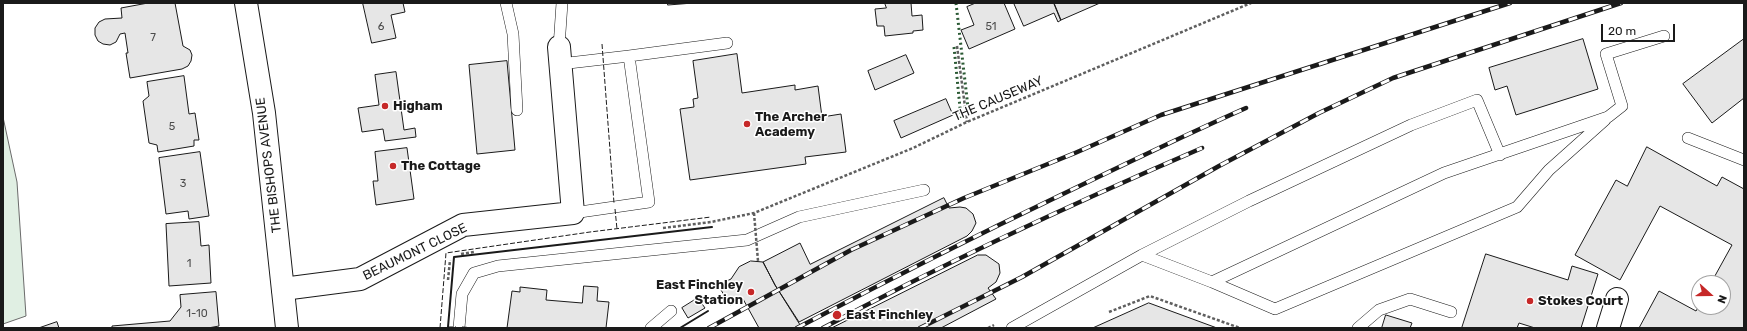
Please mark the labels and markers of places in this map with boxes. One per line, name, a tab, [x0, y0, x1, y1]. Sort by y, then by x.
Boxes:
place label: Higham	[393, 98, 443, 114]
marker: Higham	[380, 101, 390, 111]
place label: The Archer Academy	[755, 109, 827, 140]
marker: The Archer Academy	[742, 119, 752, 129]
place label: The Cottage	[401, 158, 481, 174]
marker: The Cottage	[388, 161, 398, 171]
place label: East Finchley Station	[656, 277, 743, 308]
marker: East Finchley Station	[746, 287, 756, 297]
place label: Stokes Court	[1538, 293, 1623, 309]
marker: Stokes Court	[1525, 296, 1535, 306]
place label: East Finchley	[846, 307, 933, 323]
marker: East Finchley	[831, 309, 843, 321]

